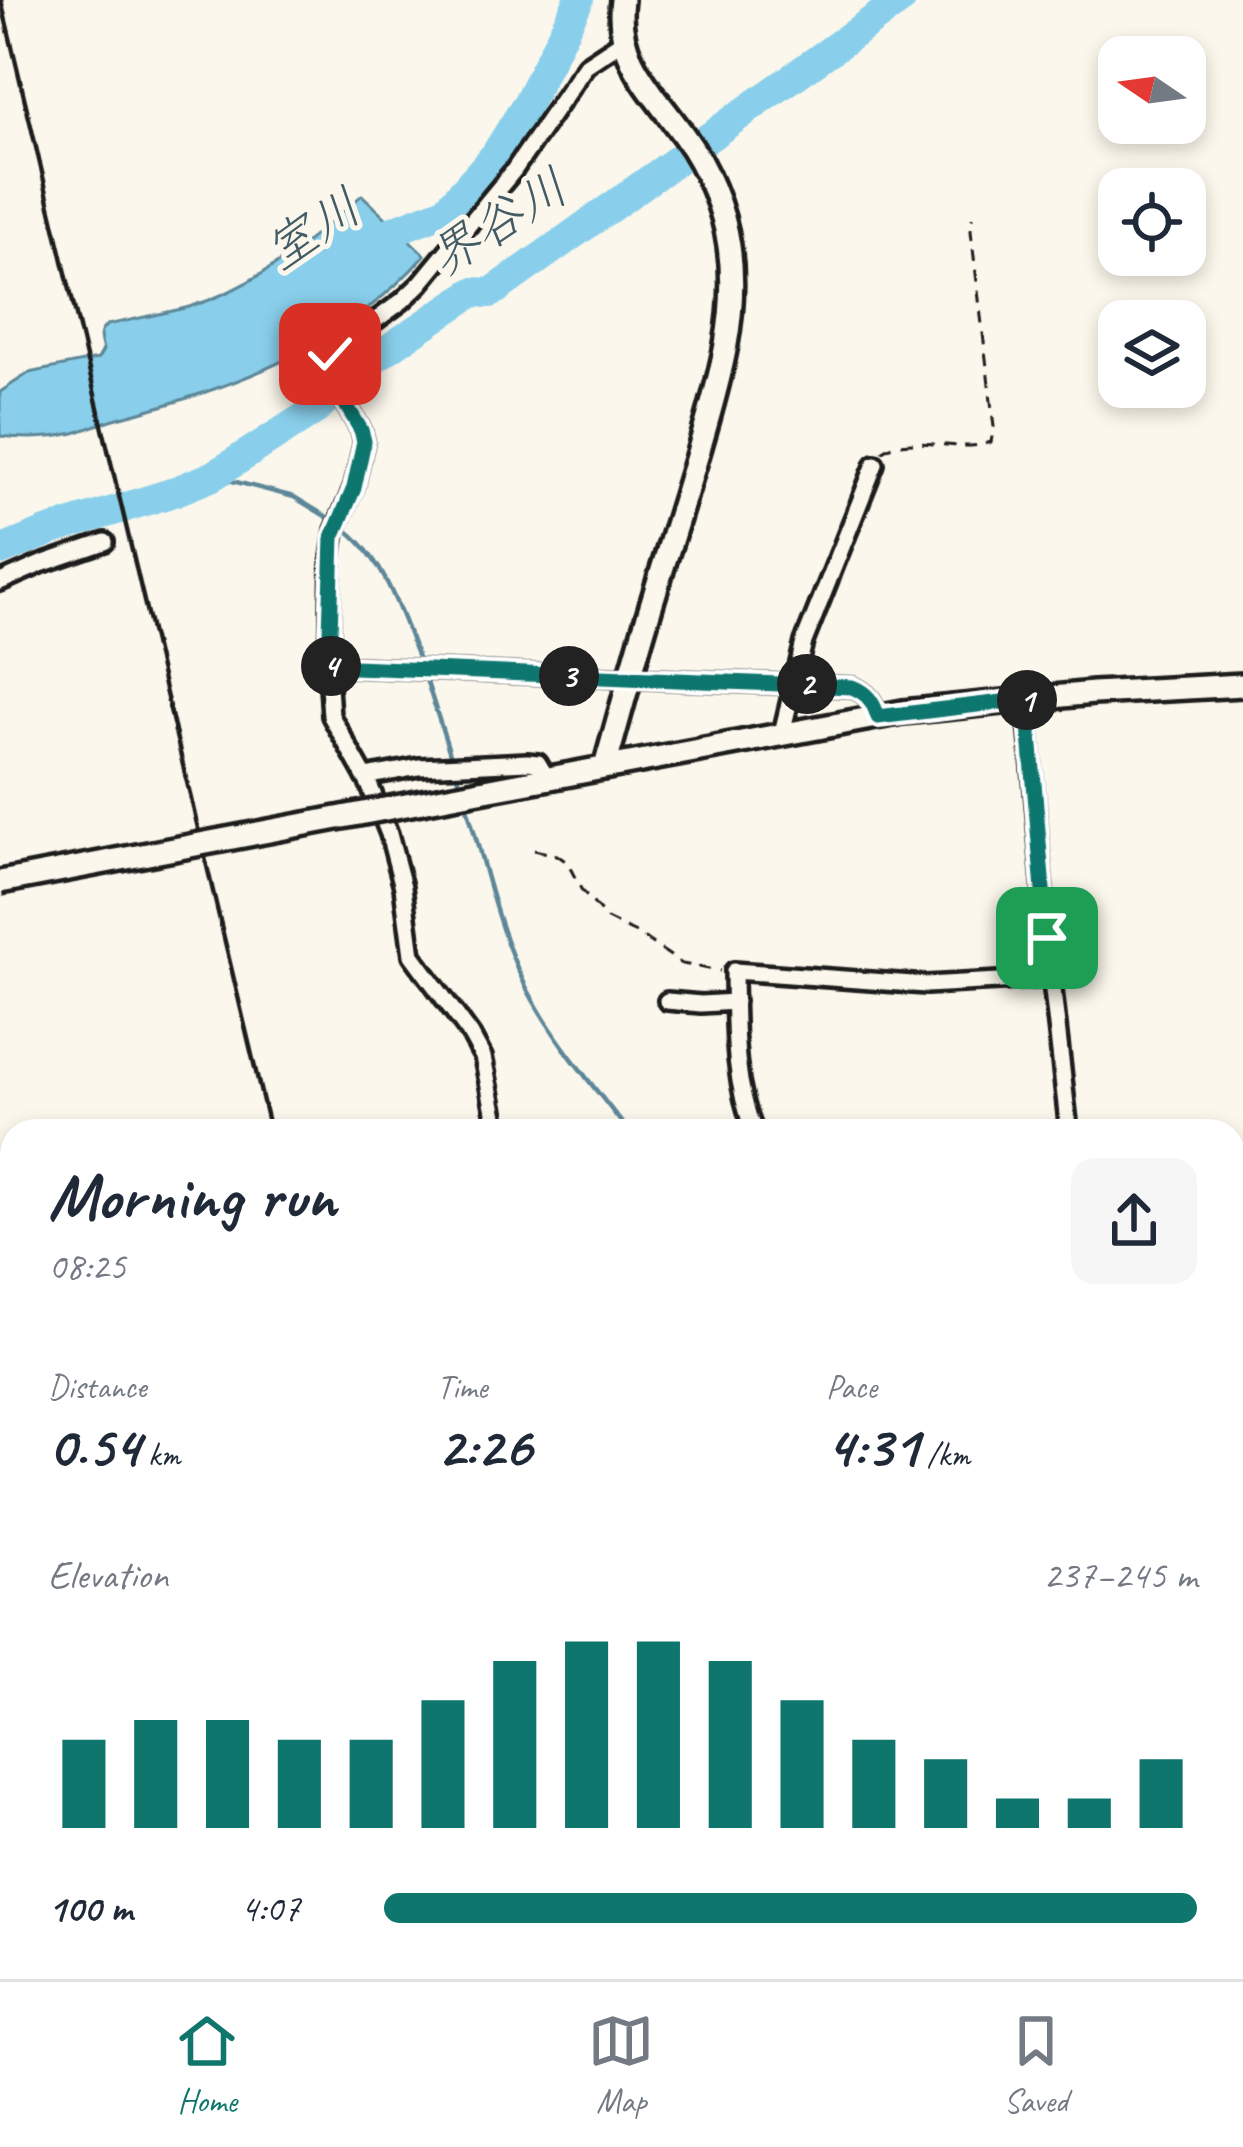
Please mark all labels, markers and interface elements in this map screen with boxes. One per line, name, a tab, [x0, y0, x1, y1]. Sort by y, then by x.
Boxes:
north arrow	[1098, 36, 1206, 144]
map controls	[1098, 36, 1206, 408]
water label: 界谷川	[416, 154, 580, 290]
button: locate	[1098, 168, 1206, 276]
water label: 室川	[253, 174, 373, 284]
button: layers	[1098, 300, 1206, 408]
pin	[279, 303, 381, 405]
icon: check	[297, 321, 363, 387]
pin: 4	[301, 636, 361, 696]
text: 4	[324, 645, 338, 687]
pin: 3	[539, 646, 599, 706]
pin: 2	[777, 654, 837, 714]
text: 3	[562, 655, 576, 697]
text: 2	[800, 663, 814, 705]
pin: 1	[997, 670, 1057, 730]
text: 1	[1020, 679, 1034, 721]
pin	[996, 887, 1098, 989]
icon: arrive	[1014, 905, 1080, 971]
text: Morning run	[48, 1155, 336, 1238]
button: share	[1071, 1158, 1197, 1284]
text: 08:25	[48, 1242, 126, 1291]
text: Distance	[48, 1366, 146, 1408]
text: Time	[437, 1366, 488, 1408]
text: Pace	[826, 1366, 877, 1408]
text: 0.54	[48, 1408, 140, 1484]
text: 2:26	[437, 1408, 531, 1484]
text: 4:31	[826, 1408, 919, 1484]
text: km	[140, 1434, 180, 1476]
text: /km	[919, 1434, 970, 1476]
text: Elevation	[48, 1551, 168, 1600]
text: 237–245 m	[1043, 1551, 1197, 1600]
text: 100 m	[48, 1884, 132, 1933]
text: 4:07	[240, 1884, 300, 1933]
tab: Home	[174, 2008, 240, 2122]
tab: Map	[588, 2008, 654, 2122]
tab: Saved	[1003, 2008, 1069, 2122]

